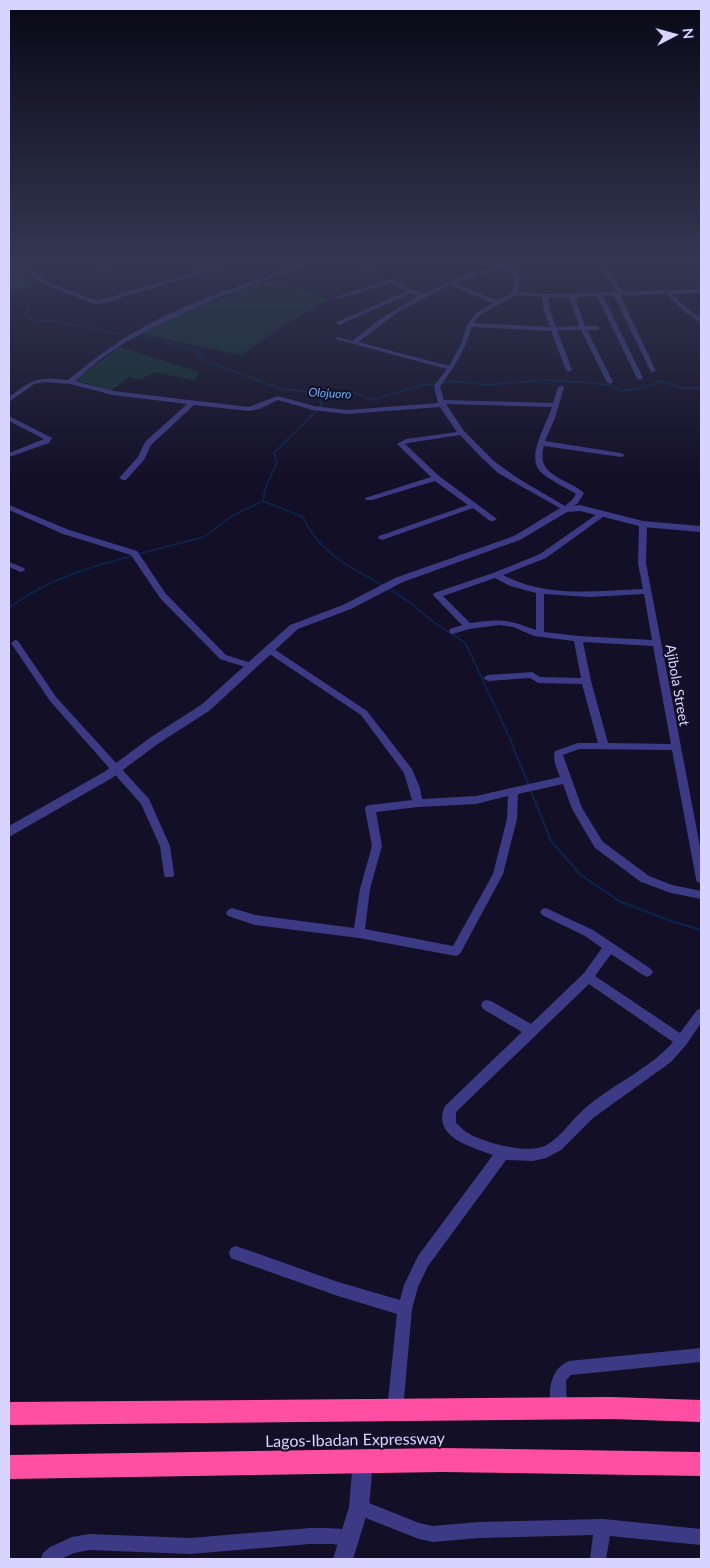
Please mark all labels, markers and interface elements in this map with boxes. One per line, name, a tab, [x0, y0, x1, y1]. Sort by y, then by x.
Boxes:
north arrow	[650, 10, 700, 60]
text: N	[679, 27, 697, 40]
water label: Olojuoro	[308, 384, 352, 402]
street label: Ajibola Street	[662, 643, 694, 727]
street label: Lagos-Ibadan Expressway	[265, 1428, 446, 1450]

